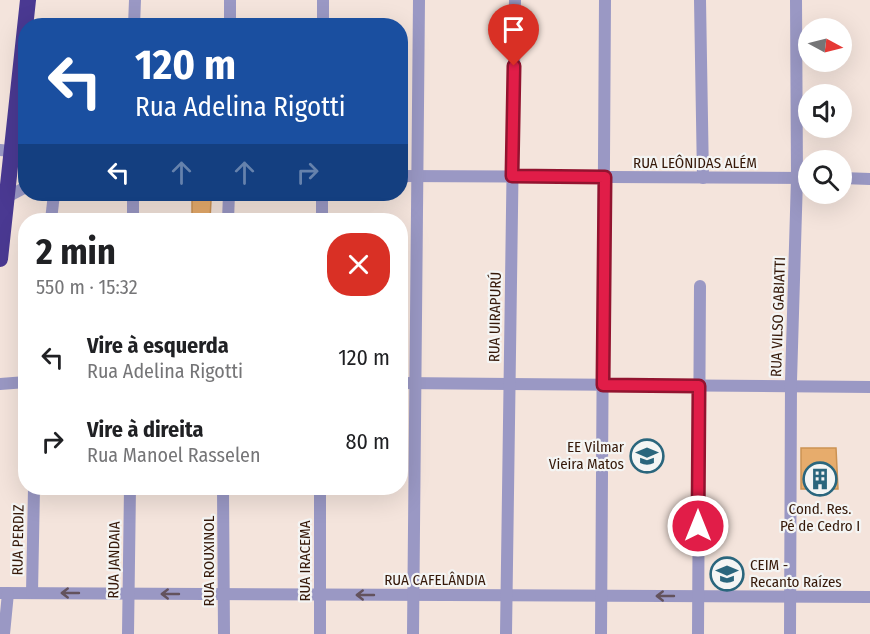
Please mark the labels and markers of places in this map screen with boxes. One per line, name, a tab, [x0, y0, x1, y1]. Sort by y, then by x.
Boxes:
pin	[488, 4, 539, 66]
place label: EE Vilmar Vieira Matos	[549, 438, 625, 473]
school or university icon: EE Vilmar Vieira Matos	[629, 438, 665, 474]
building icon: Cond. Res. Pé de Cedro I	[802, 461, 838, 497]
place label: Cond. Res. Pé de Cedro I	[780, 500, 860, 535]
school or university icon: CEIM - Recanto Raízes	[709, 556, 745, 592]
place label: CEIM - Recanto Raízes	[750, 556, 842, 591]

